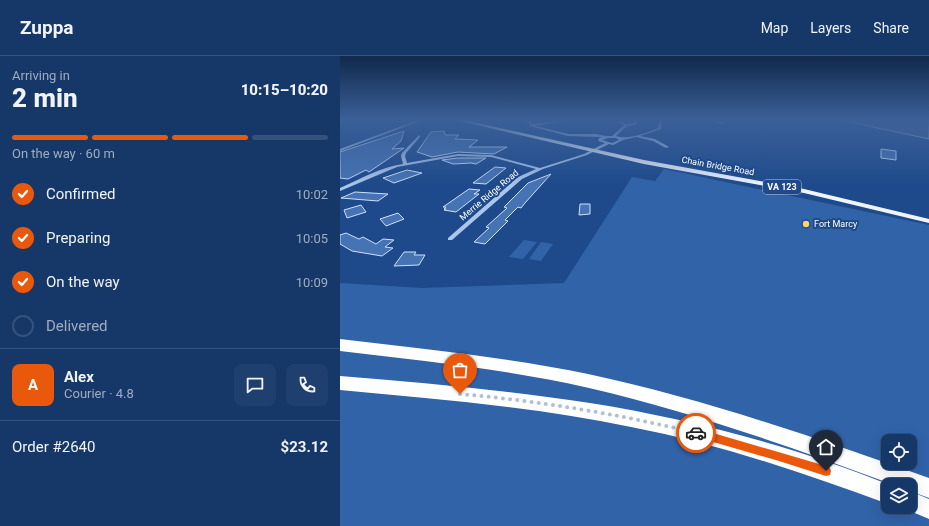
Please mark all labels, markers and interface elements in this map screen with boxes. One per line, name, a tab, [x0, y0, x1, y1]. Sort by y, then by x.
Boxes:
text: Zuppa	[20, 16, 74, 39]
text: Map	[761, 20, 788, 36]
text: Layers	[810, 20, 851, 36]
text: Share	[873, 20, 909, 36]
text: Arriving in	[12, 68, 70, 83]
text: 10:15–10:20	[241, 81, 328, 99]
text: 2 min	[12, 83, 78, 113]
text: On the way · 60 m	[12, 146, 115, 161]
street label: Chain Bridge Road	[681, 155, 755, 177]
street label: Merrie Ridge Road	[458, 168, 520, 222]
road number: VA 123	[763, 180, 801, 194]
icon: check	[12, 183, 34, 205]
text: Confirmed	[46, 185, 116, 203]
text: 10:02	[296, 187, 328, 202]
marker: Fort Marcy	[801, 219, 811, 229]
place label: Fort Marcy	[814, 219, 858, 229]
icon: check	[12, 227, 34, 249]
text: Preparing	[46, 229, 110, 247]
text: 10:05	[296, 231, 328, 246]
icon: check	[12, 271, 34, 293]
text: On the way	[46, 273, 120, 291]
text: 10:09	[296, 275, 328, 290]
text: Delivered	[46, 317, 108, 335]
pin	[443, 353, 477, 394]
icon: bag	[449, 359, 471, 381]
button: chat	[234, 364, 276, 406]
button: phone	[286, 364, 328, 406]
text: Alex	[64, 368, 94, 386]
text: A	[28, 376, 38, 394]
text: Courier · 4.8	[64, 386, 134, 401]
courier	[676, 413, 716, 453]
icon: car	[685, 422, 707, 444]
pin	[809, 430, 843, 471]
map controls	[881, 434, 917, 514]
button: locate	[881, 434, 917, 470]
icon: home	[815, 436, 837, 458]
text: Order #2640	[12, 438, 95, 456]
text: $23.12	[281, 438, 328, 456]
button: layers	[881, 478, 917, 514]

